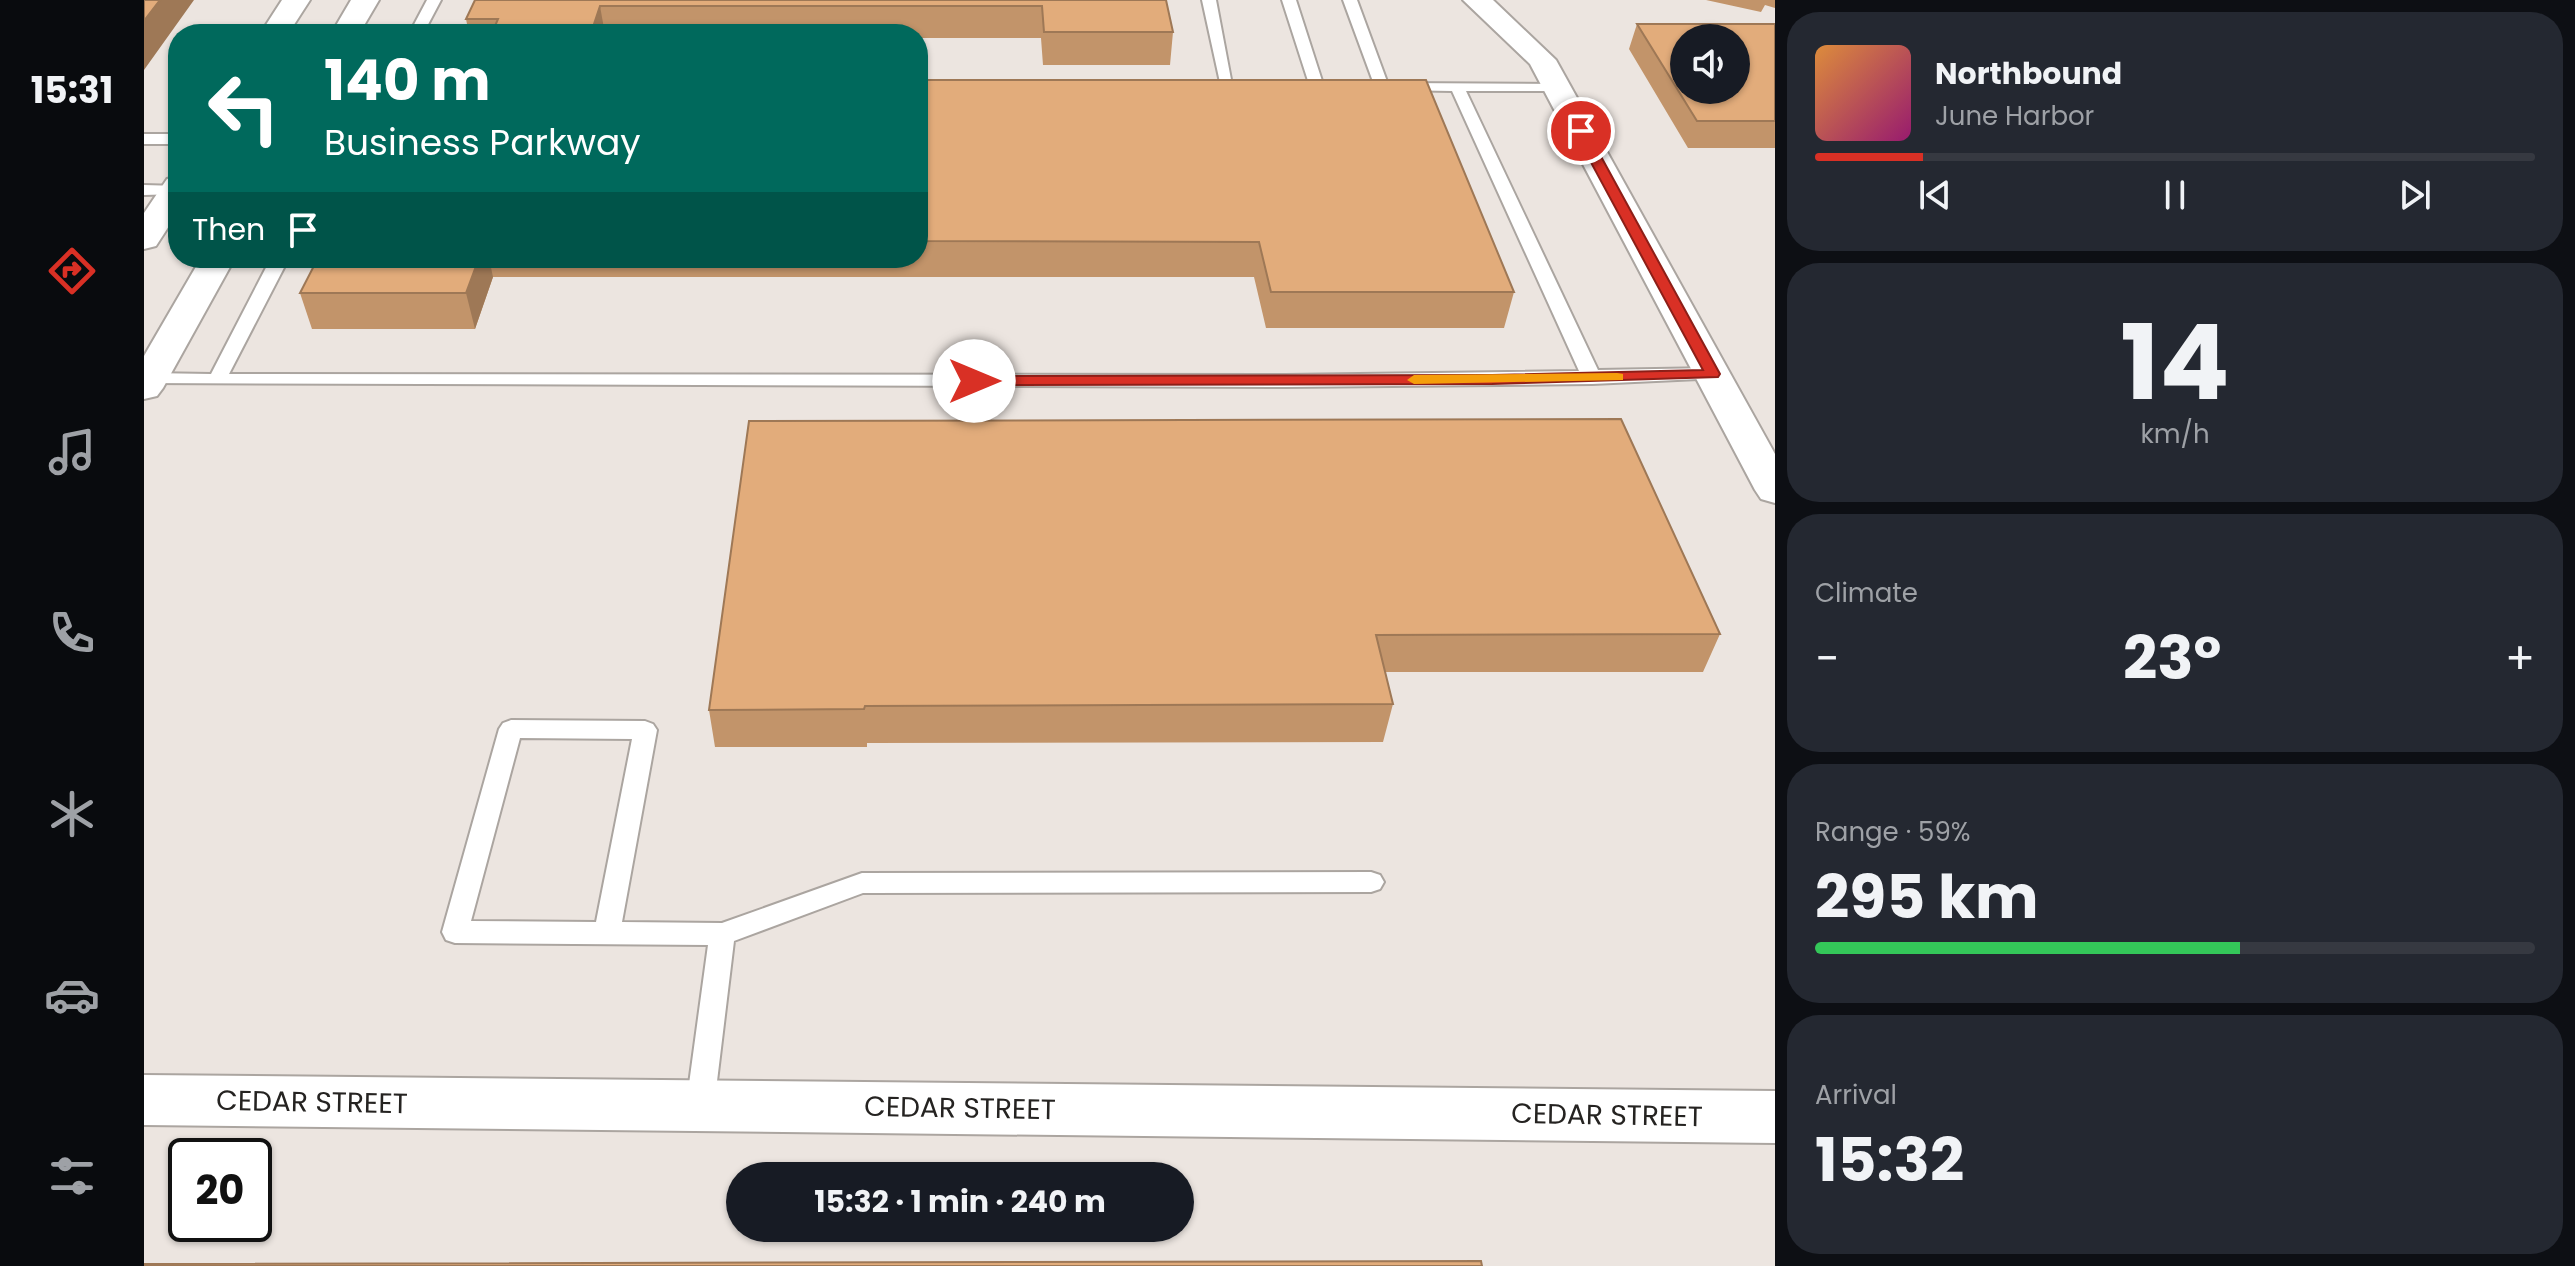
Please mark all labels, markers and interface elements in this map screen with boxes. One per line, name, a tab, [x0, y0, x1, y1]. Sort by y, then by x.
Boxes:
map controls	[1670, 24, 1750, 104]
button: sound	[1670, 24, 1750, 104]
text: 140 m	[324, 41, 491, 120]
text: Northbound	[1935, 52, 2122, 95]
icon: left	[192, 56, 296, 160]
text: 15:31	[31, 65, 113, 116]
pin	[1547, 97, 1615, 165]
text: June Harbor	[1935, 98, 2094, 134]
icon: arrive	[1559, 109, 1603, 153]
text: Business Parkway	[324, 117, 641, 168]
icon: previous	[1913, 173, 1957, 217]
icon: pause	[2153, 173, 2197, 217]
icon: next	[2393, 173, 2437, 217]
text: Then	[192, 208, 265, 251]
icon: arrive	[281, 208, 325, 252]
icon: directions	[44, 243, 100, 299]
text: 14	[2120, 290, 2230, 435]
position arrow	[932, 339, 1016, 423]
text: km/h	[2140, 416, 2210, 452]
icon: music	[44, 424, 100, 480]
text: Climate	[1815, 575, 1918, 611]
icon: phone	[44, 605, 100, 661]
text: 23°	[2123, 616, 2221, 700]
text: −	[1815, 628, 1839, 689]
text: +	[2505, 628, 2535, 689]
icon: climate	[44, 786, 100, 842]
text: Range · 59%	[1815, 814, 1971, 850]
text: 295 km	[1815, 855, 2039, 939]
icon: car	[44, 967, 100, 1023]
text: Arrival	[1815, 1077, 1897, 1113]
street label: CEDAR STREET	[216, 1081, 408, 1123]
street label: CEDAR STREET	[864, 1087, 1056, 1129]
street label: CEDAR STREET	[1511, 1094, 1703, 1136]
text: 15:32	[1815, 1118, 1964, 1202]
speed limit sign: 20	[168, 1138, 272, 1242]
icon: filters	[44, 1148, 100, 1204]
text: 15:32 · 1 min · 240 m	[814, 1180, 1106, 1223]

